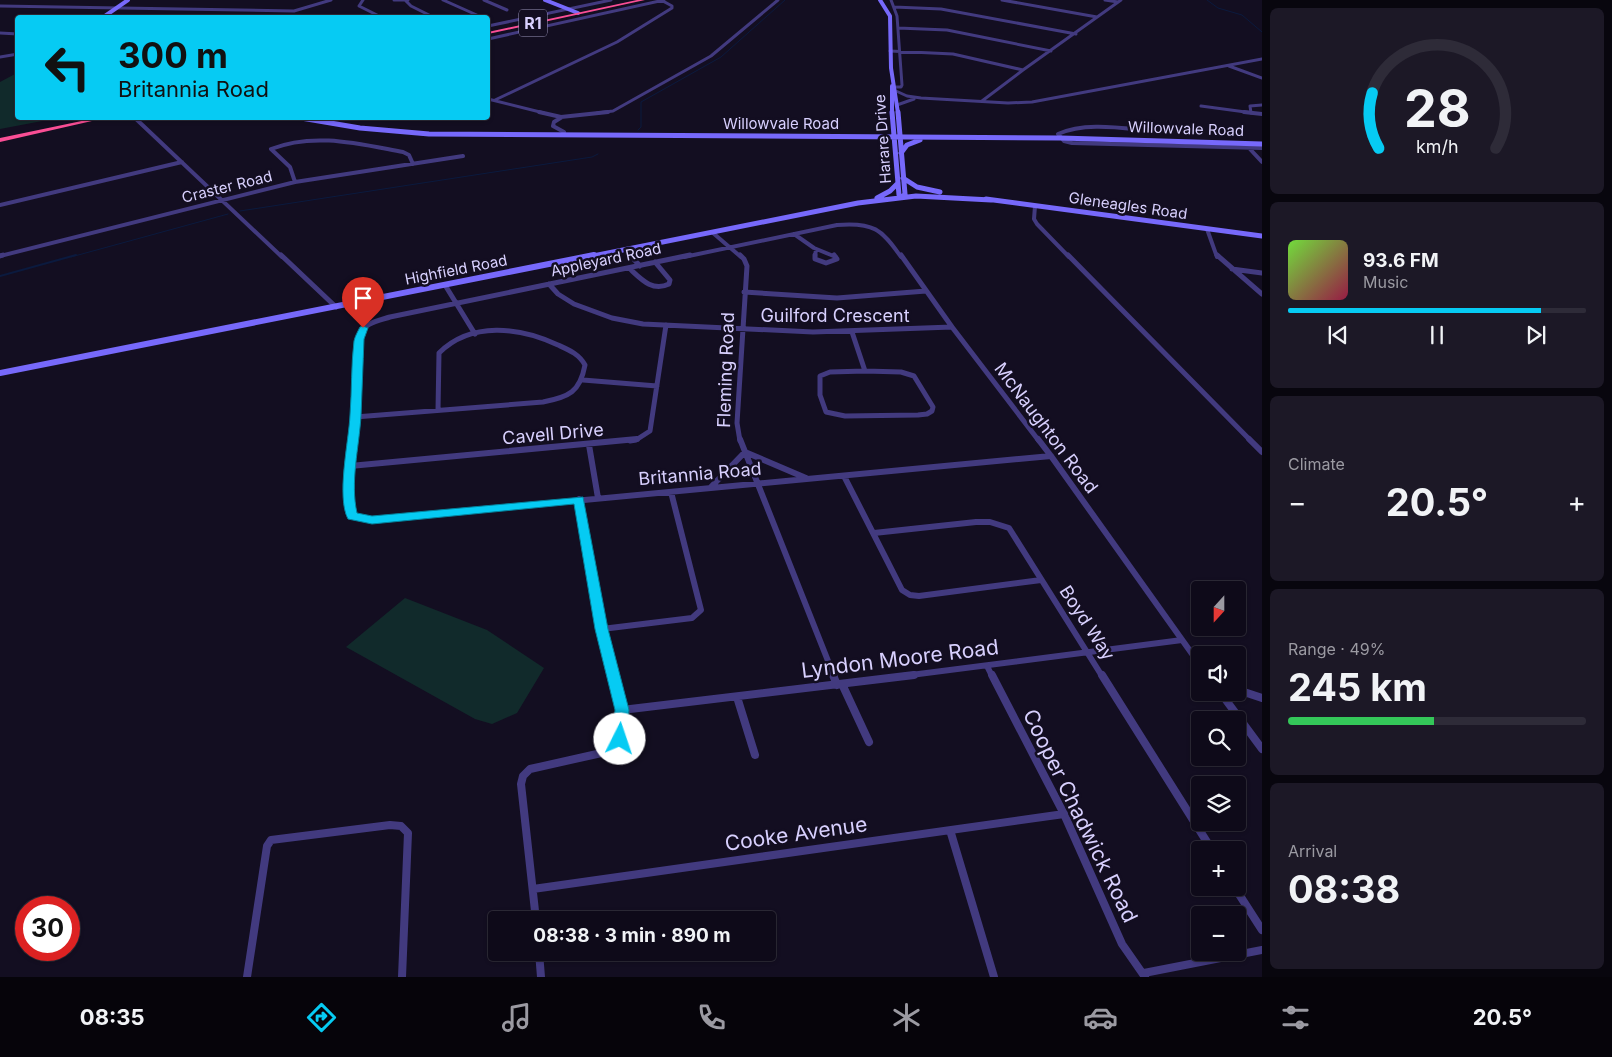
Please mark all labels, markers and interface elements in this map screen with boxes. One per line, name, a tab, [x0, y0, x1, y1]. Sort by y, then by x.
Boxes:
road number: R1	[519, 9, 547, 36]
text: 300 m	[118, 34, 228, 76]
icon: left	[35, 35, 100, 100]
text: Britannia Road	[118, 76, 269, 102]
text: 28	[1404, 77, 1470, 140]
street label: Harare Drive	[870, 94, 895, 184]
street label: Willowvale Road	[723, 114, 839, 133]
street label: Willowvale Road	[1128, 117, 1244, 140]
text: km/h	[1416, 136, 1458, 157]
street label: Craster Road	[180, 166, 274, 207]
street label: Gleneagles Road	[1068, 188, 1189, 223]
street label: Appleyard Road	[549, 239, 663, 281]
text: 93.6 FM	[1363, 249, 1439, 272]
street label: Highfield Road	[403, 250, 509, 289]
text: Music	[1363, 272, 1408, 292]
pin	[342, 277, 384, 328]
icon: arrive	[349, 284, 377, 312]
street label: Guilford Crescent	[760, 305, 910, 326]
street label: Fleming Road	[713, 312, 738, 428]
icon: previous	[1324, 321, 1352, 349]
icon: pause	[1423, 321, 1451, 349]
icon: next	[1522, 321, 1550, 349]
street label: McNaughton Road	[990, 358, 1102, 497]
street label: Cavell Drive	[501, 419, 605, 448]
text: Climate	[1288, 454, 1345, 474]
street label: Britannia Road	[638, 458, 762, 489]
text: 20.5°	[1386, 479, 1488, 525]
text: −	[1288, 485, 1307, 519]
text: +	[1567, 485, 1586, 519]
street label: Boyd Way	[1056, 581, 1119, 664]
north arrow	[1191, 581, 1246, 636]
map controls	[1191, 581, 1246, 961]
street label: Lyndon Moore Road	[800, 634, 1000, 683]
text: Range · 49%	[1288, 639, 1385, 659]
button: sound	[1191, 646, 1246, 701]
text: 245 km	[1288, 664, 1427, 710]
street label: Cooper Chadwick Road	[1018, 705, 1143, 927]
button: search	[1191, 711, 1246, 766]
position arrow	[593, 712, 645, 764]
button: layers	[1191, 776, 1246, 831]
street label: Cooke Avenue	[723, 811, 869, 856]
button: +	[1191, 841, 1246, 896]
text: Arrival	[1288, 841, 1337, 861]
text: 08:38	[1288, 866, 1400, 912]
speed limit sign: 30	[15, 896, 80, 961]
button: −	[1191, 906, 1246, 961]
text: 08:38 · 3 min · 890 m	[533, 924, 731, 947]
icon: directions	[304, 1000, 339, 1035]
icon: music	[499, 1000, 534, 1035]
icon: phone	[694, 1000, 729, 1035]
icon: climate	[889, 1000, 924, 1035]
icon: car	[1083, 1000, 1118, 1035]
icon: filters	[1278, 1000, 1313, 1035]
text: 08:35	[80, 1004, 145, 1030]
text: 20.5°	[1473, 1004, 1532, 1030]

